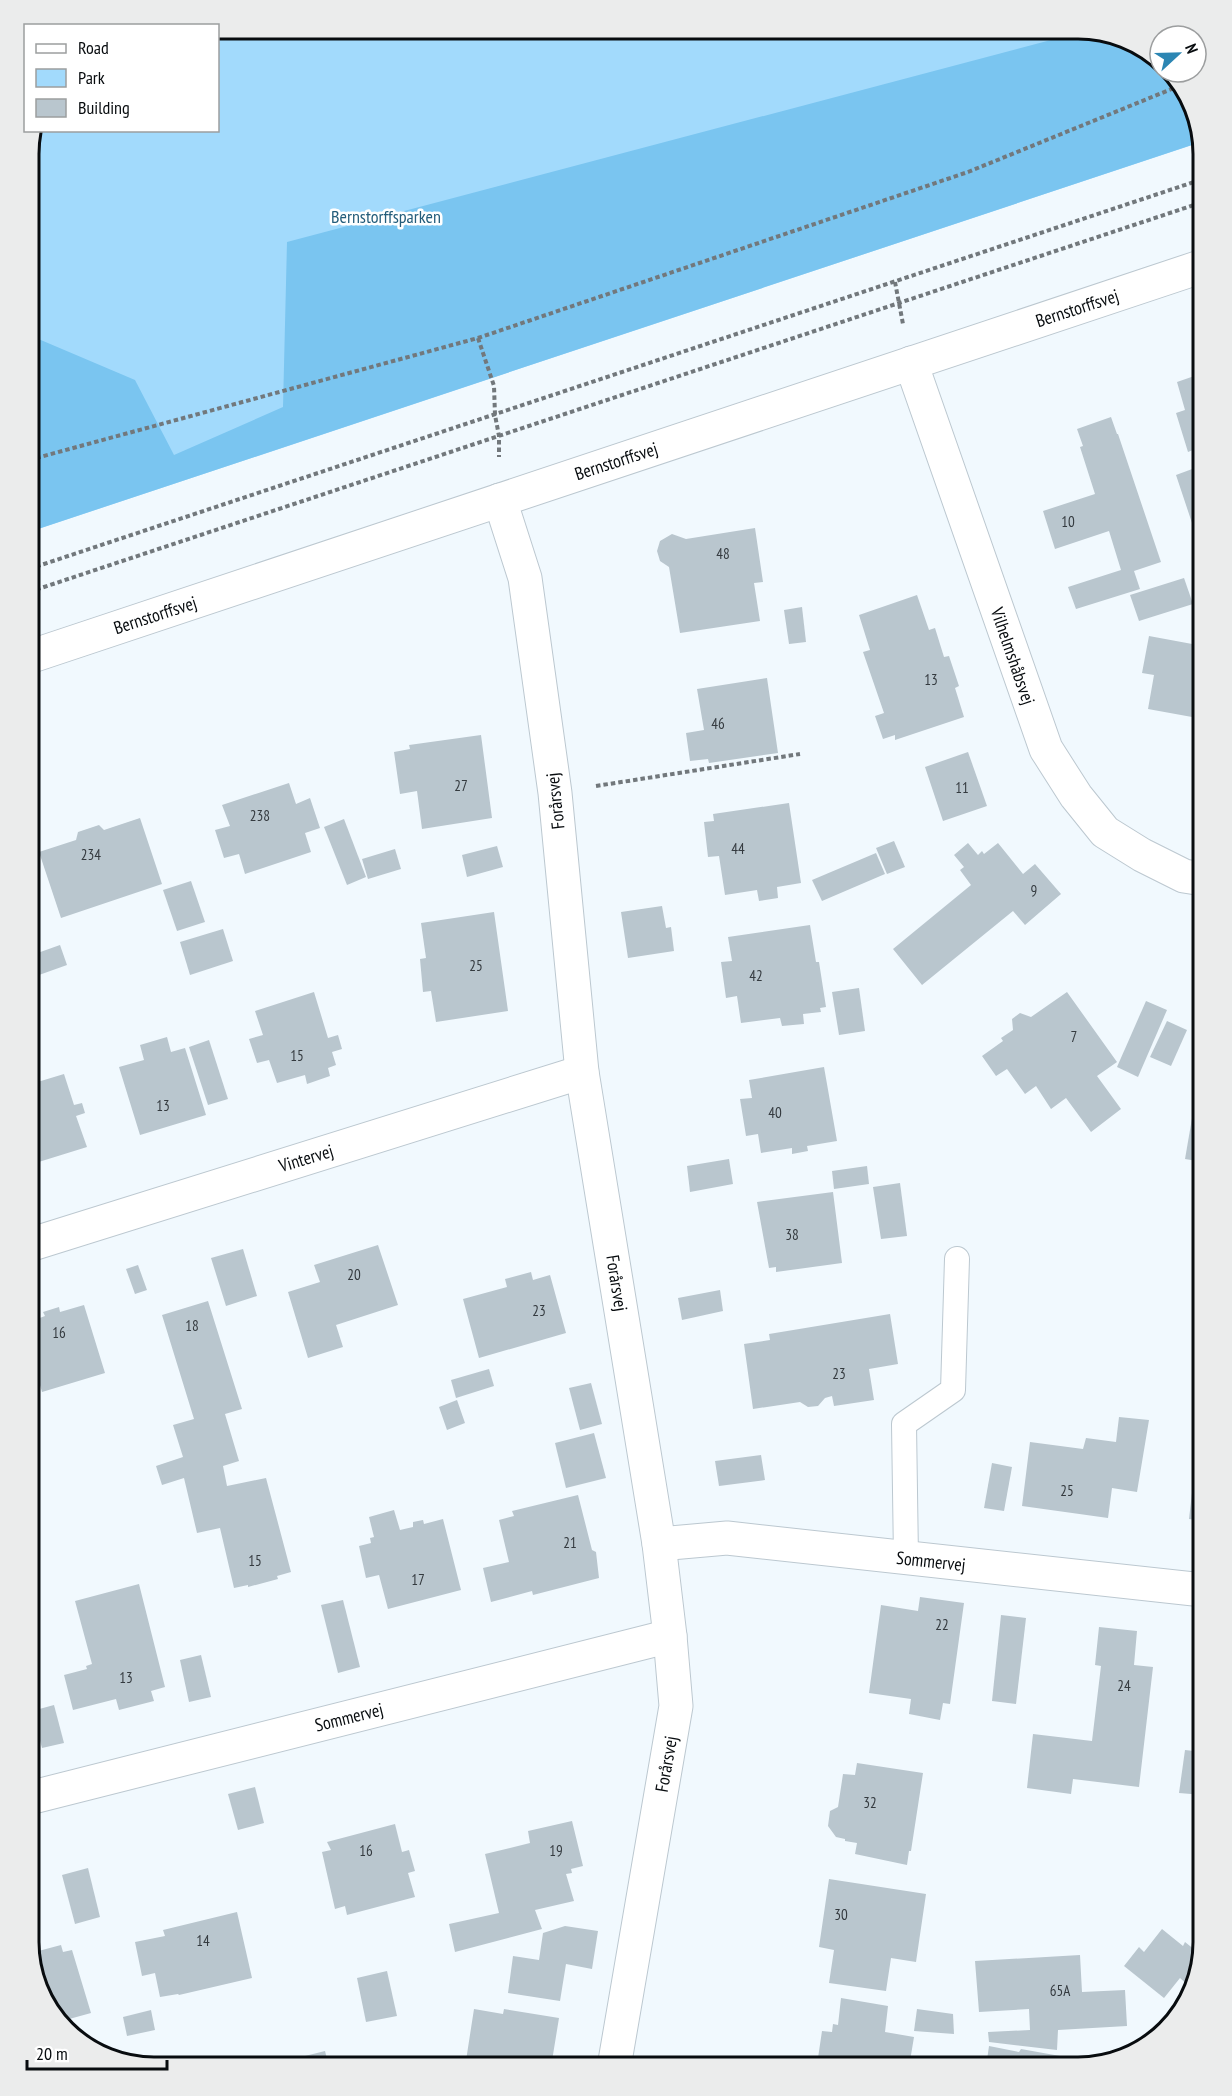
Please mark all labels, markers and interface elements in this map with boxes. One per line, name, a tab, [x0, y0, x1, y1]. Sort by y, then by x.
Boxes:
legend	[24, 24, 219, 132]
north arrow	[1148, 24, 1208, 84]
text: Road	[78, 36, 109, 59]
text: N	[1181, 41, 1203, 56]
text: Park	[78, 66, 105, 89]
text: Building	[78, 96, 130, 119]
park label: Bernstorffsparken	[331, 205, 441, 228]
street label: Bernstorffsvej	[1033, 284, 1121, 332]
street label: Bernstorffsvej	[572, 437, 660, 485]
house number: 10	[1061, 512, 1075, 531]
house number: 48	[716, 544, 730, 563]
street label: Bernstorffsvej	[111, 591, 199, 639]
street label: Vilhelmshåbsvej	[985, 604, 1040, 708]
house number: 13	[924, 670, 938, 689]
house number: 46	[711, 714, 725, 733]
street label: Forårsvej	[541, 772, 569, 830]
house number: 27	[454, 776, 468, 795]
house number: 11	[955, 778, 969, 797]
house number: 238	[250, 806, 270, 825]
house number: 44	[731, 839, 745, 858]
house number: 234	[81, 845, 101, 864]
house number: 9	[1031, 881, 1037, 900]
house number: 25	[469, 956, 483, 975]
house number: 42	[749, 966, 763, 985]
house number: 7	[1071, 1027, 1077, 1046]
house number: 15	[290, 1046, 304, 1065]
house number: 13	[156, 1096, 170, 1115]
house number: 40	[768, 1103, 782, 1122]
street label: Vintervej	[275, 1139, 336, 1177]
house number: 38	[785, 1225, 799, 1244]
street label: Forårsvej	[601, 1253, 633, 1313]
house number: 20	[347, 1265, 361, 1284]
house number: 23	[532, 1301, 546, 1320]
house number: 18	[185, 1316, 199, 1335]
house number: 16	[52, 1323, 66, 1342]
house number: 23	[832, 1364, 846, 1383]
house number: 25	[1060, 1481, 1074, 1500]
house number: 21	[563, 1533, 577, 1552]
street label: Sommervej	[895, 1546, 967, 1576]
house number: 15	[248, 1551, 262, 1570]
house number: 17	[411, 1570, 425, 1589]
house number: 22	[935, 1615, 949, 1634]
house number: 13	[119, 1668, 133, 1687]
house number: 24	[1117, 1676, 1131, 1695]
street label: Sommervej	[312, 1697, 386, 1737]
street label: Forårsvej	[650, 1734, 682, 1794]
house number: 32	[863, 1793, 877, 1812]
house number: 16	[359, 1841, 373, 1860]
house number: 19	[549, 1841, 563, 1860]
house number: 30	[834, 1905, 848, 1924]
house number: 14	[196, 1931, 210, 1950]
house number: 65A	[1050, 1981, 1071, 2000]
scale bar	[27, 2033, 166, 2071]
text: 20 m	[36, 2042, 68, 2065]

